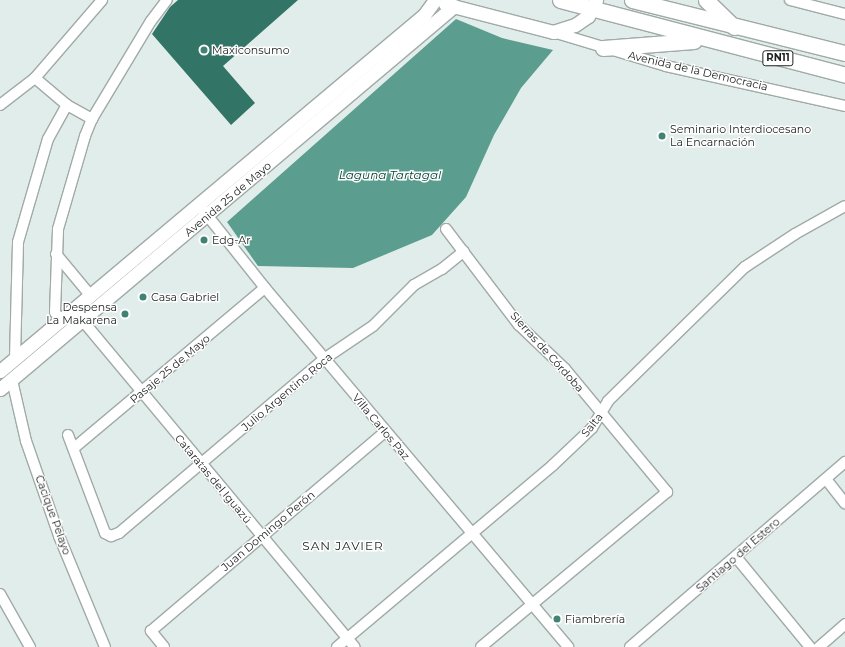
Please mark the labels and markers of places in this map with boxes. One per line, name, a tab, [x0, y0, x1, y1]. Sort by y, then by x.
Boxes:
place label: Maxiconsumo	[212, 43, 290, 57]
marker: Maxiconsumo	[199, 45, 209, 55]
place label: Seminario Interdiocesano La Encarnación	[670, 123, 811, 149]
marker: Seminario Interdiocesano La Encarnación	[657, 131, 667, 141]
place label: Edg-Ar	[212, 233, 251, 247]
marker: Edg-Ar	[199, 235, 209, 245]
place label: Casa Gabriel	[151, 290, 219, 304]
marker: Casa Gabriel	[138, 292, 148, 302]
place label: Despensa La Makarena	[46, 301, 117, 327]
marker: Despensa La Makarena	[120, 309, 130, 319]
place label: Fiambrería	[565, 612, 625, 626]
marker: Fiambrería	[552, 614, 562, 624]

